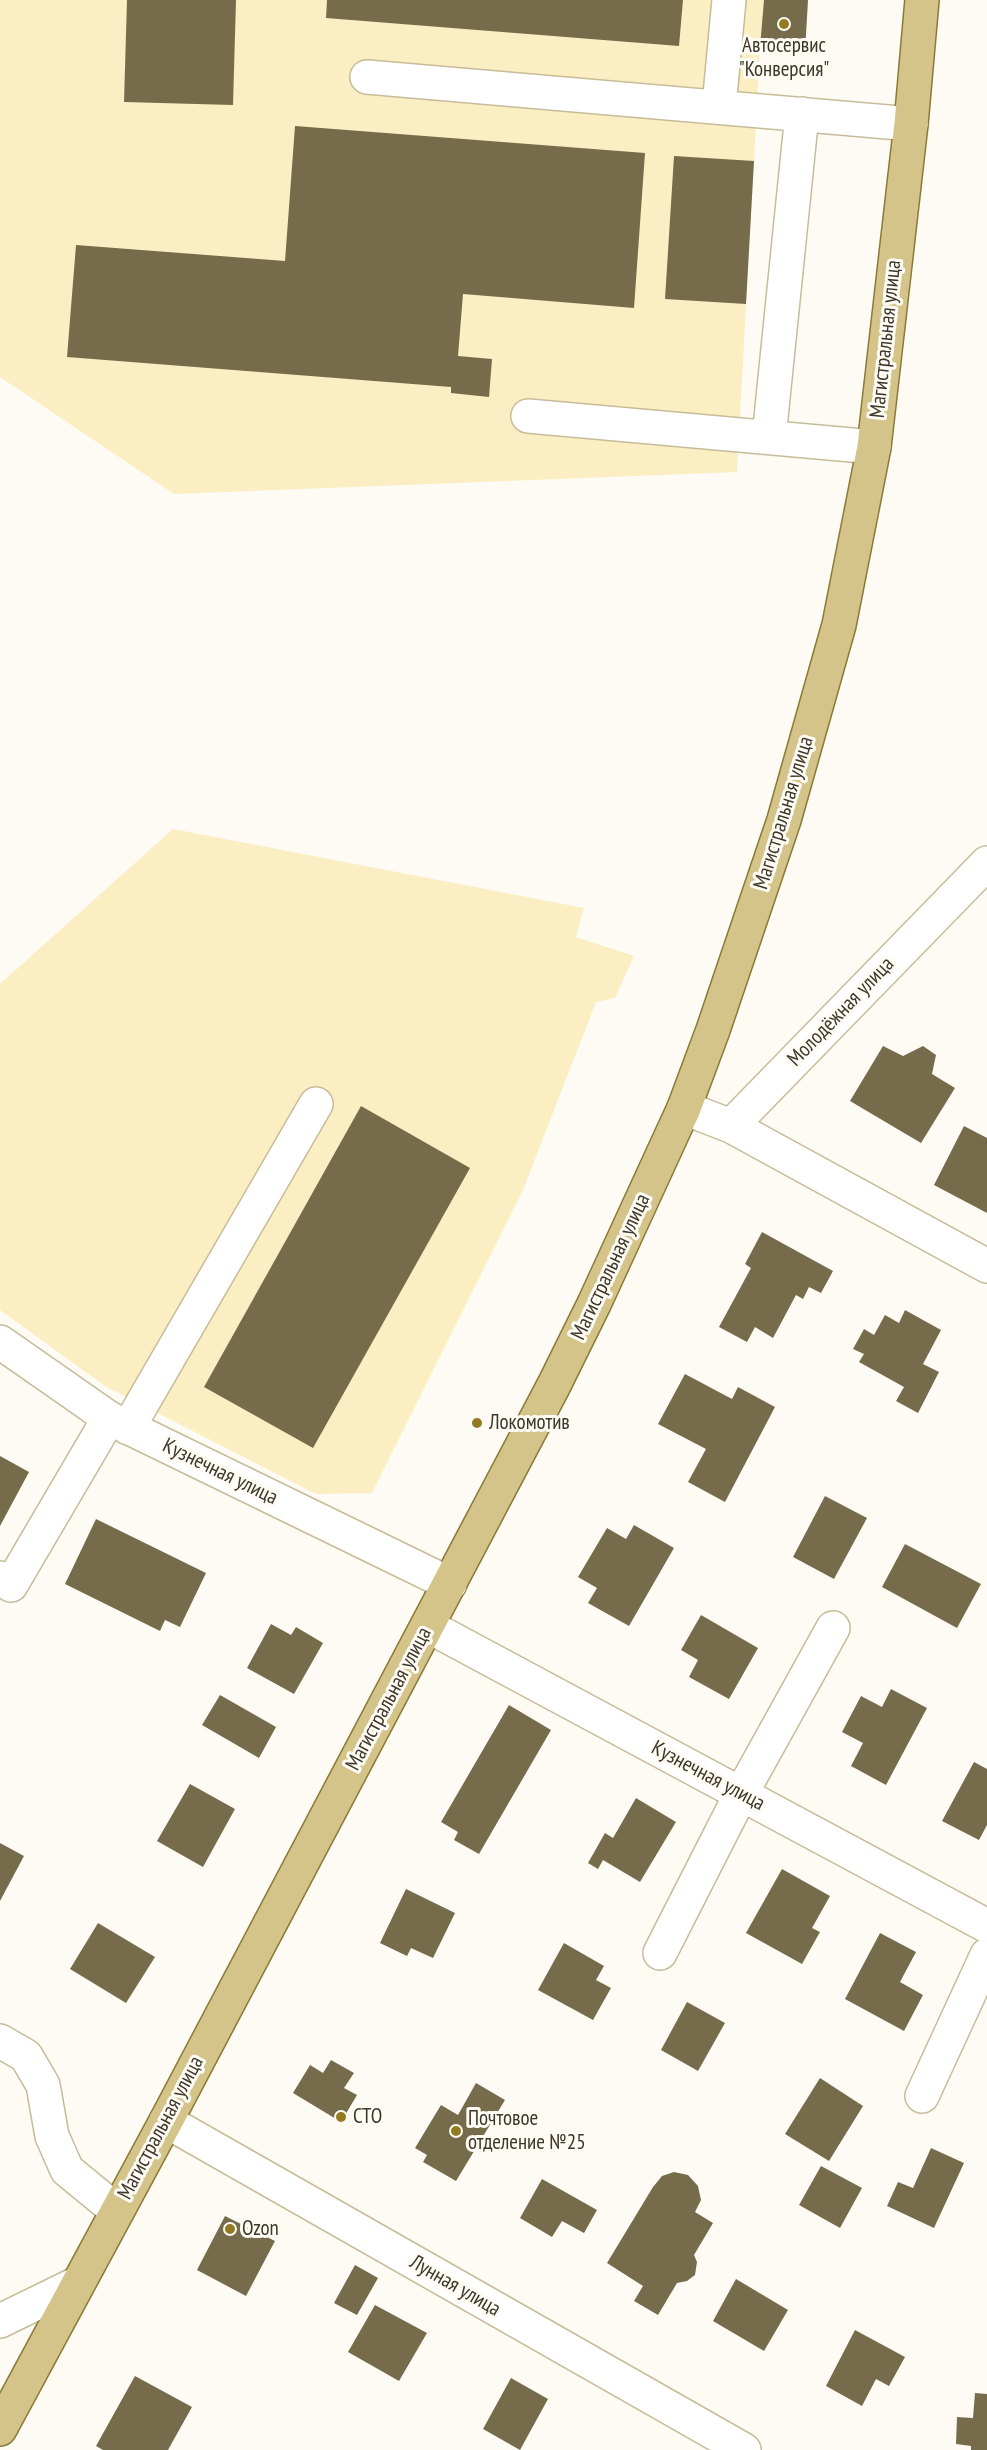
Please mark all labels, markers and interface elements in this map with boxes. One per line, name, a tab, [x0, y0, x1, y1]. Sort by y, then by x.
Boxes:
marker: Автосервис "Конверсия"	[777, 17, 791, 31]
place label: Автосервис "Конверсия"	[739, 33, 829, 83]
street label: Магистральная улица	[865, 259, 907, 419]
street label: Магистральная улица	[749, 734, 819, 892]
street label: Молодёжная улица	[783, 952, 899, 1072]
street label: Магистральная улица	[566, 1190, 656, 1344]
place label: Локомотив	[489, 1410, 570, 1436]
marker: Локомотив	[470, 1416, 484, 1430]
street label: Кузнечная улица	[158, 1433, 282, 1511]
street label: Магистральная улица	[341, 1623, 437, 1775]
street label: Кузнечная улица	[647, 1736, 769, 1816]
street label: Магистральная улица	[113, 2052, 209, 2204]
place label: СТО	[353, 2104, 382, 2130]
place label: Почтовое отделение №25	[468, 2106, 586, 2156]
marker: СТО	[334, 2110, 348, 2124]
marker: Почтовое отделение №25	[449, 2124, 463, 2138]
place label: Ozon	[242, 2216, 279, 2242]
marker: Ozon	[223, 2222, 237, 2236]
street label: Лунная улица	[405, 2250, 505, 2322]

